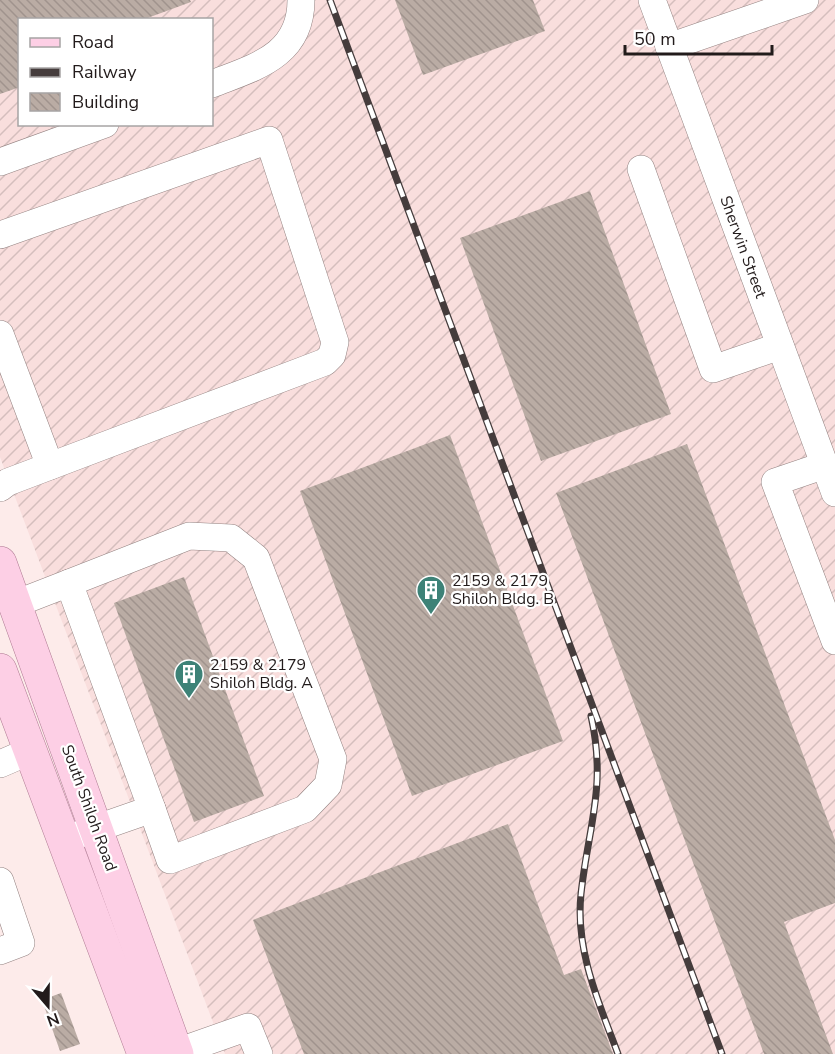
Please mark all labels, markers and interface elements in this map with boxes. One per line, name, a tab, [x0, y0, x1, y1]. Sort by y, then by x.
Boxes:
legend	[18, 18, 213, 126]
scale bar	[625, 18, 772, 56]
text: 50 m	[634, 27, 676, 51]
text: Road	[72, 30, 114, 54]
text: Railway	[72, 60, 137, 84]
text: Building	[72, 90, 139, 114]
street label: Sherwin Street	[714, 193, 772, 302]
place label: 2159 & 2179 Shiloh Bldg. B	[452, 570, 554, 610]
building icon: 2159 & 2179 Shiloh Bldg. B	[415, 574, 447, 616]
place label: 2159 & 2179 Shiloh Bldg. A	[210, 654, 313, 694]
building icon: 2159 & 2179 Shiloh Bldg. A	[173, 658, 205, 700]
street label: South Shiloh Road	[56, 742, 122, 874]
north arrow	[18, 976, 78, 1036]
text: N	[43, 1007, 62, 1032]

